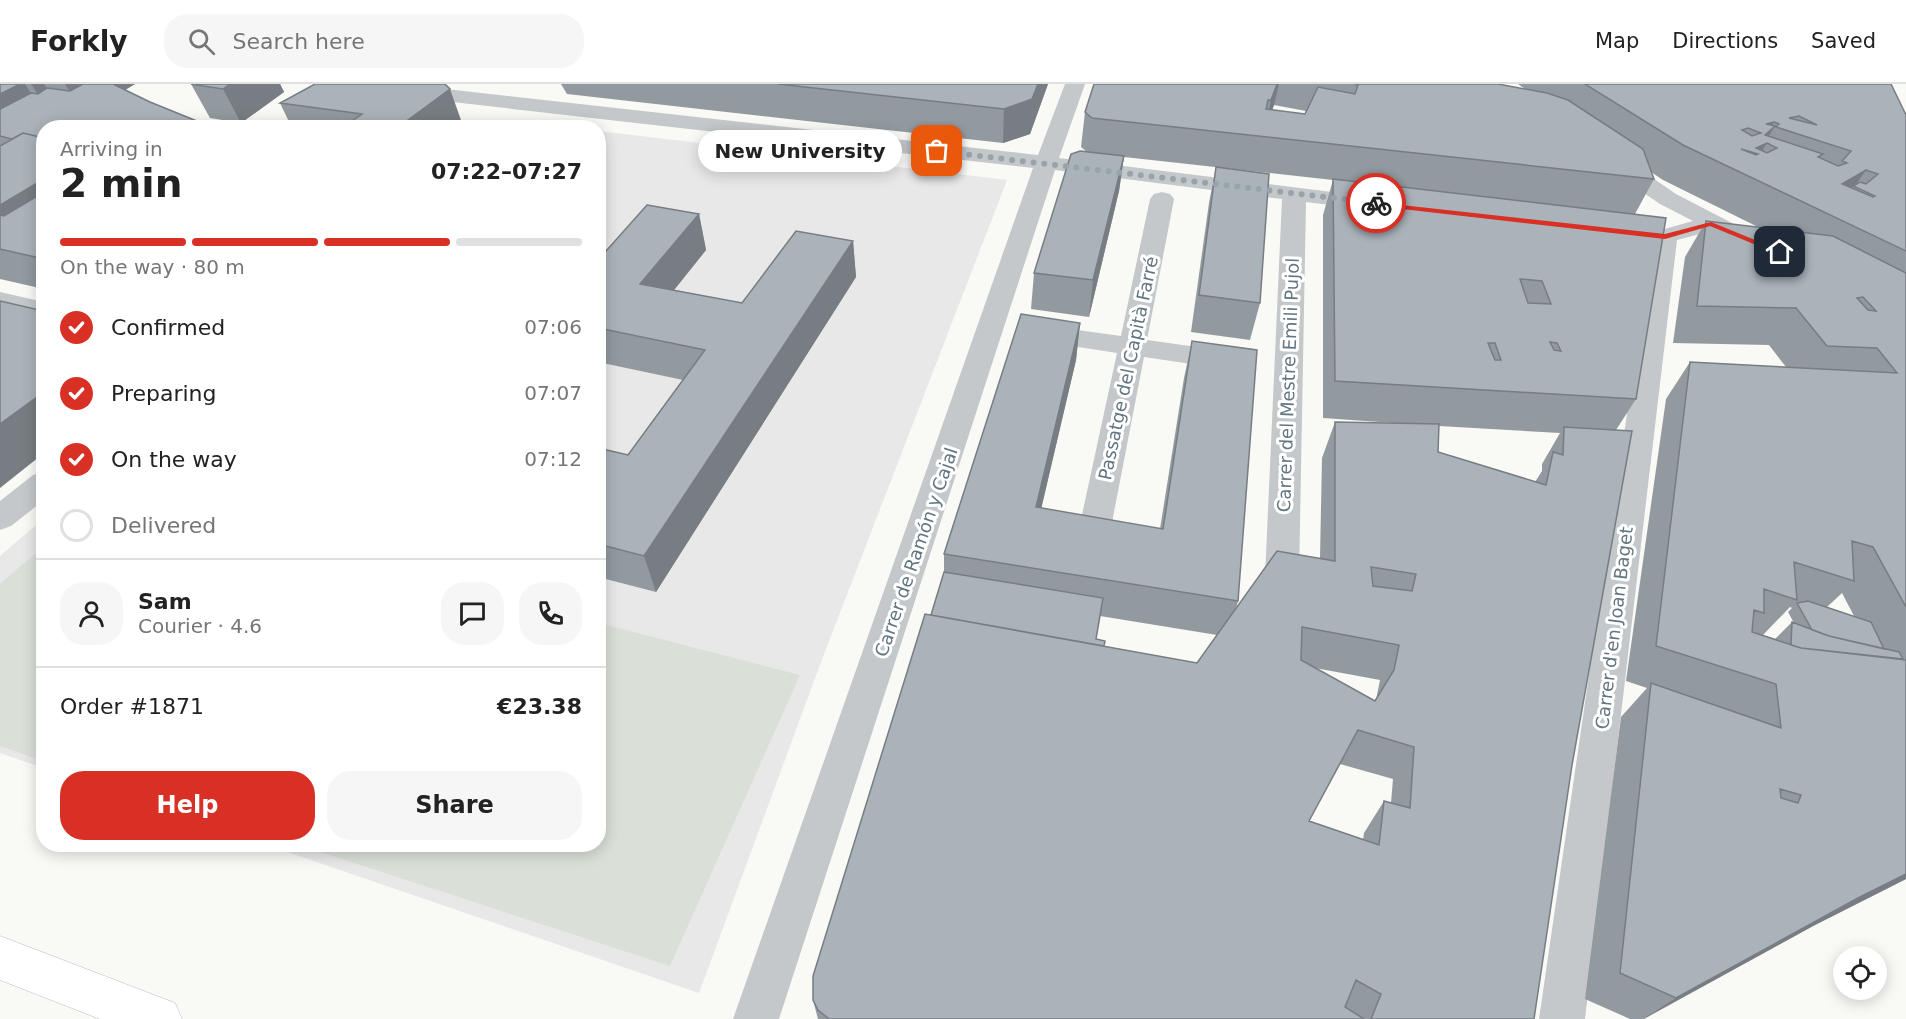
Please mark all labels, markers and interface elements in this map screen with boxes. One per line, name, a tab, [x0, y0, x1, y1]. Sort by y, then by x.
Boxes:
search box	[164, 14, 584, 68]
text: Forkly	[30, 25, 128, 58]
icon: search	[185, 25, 218, 58]
text: Search here	[233, 29, 365, 54]
text: Map	[1595, 29, 1639, 53]
text: Directions	[1672, 29, 1778, 53]
text: Saved	[1811, 29, 1876, 53]
pin	[911, 125, 962, 176]
callout: New University	[697, 130, 901, 172]
icon: bag	[920, 134, 953, 167]
text: Arriving in	[60, 137, 163, 161]
text: New University	[715, 139, 885, 163]
text: 07:22–07:27	[431, 159, 582, 184]
text: 2 min	[60, 161, 182, 206]
courier	[1346, 173, 1406, 233]
icon: bike	[1360, 187, 1393, 220]
pin	[1754, 226, 1805, 277]
icon: home	[1763, 235, 1796, 268]
street label: Passatge del Capità Farré	[1094, 254, 1162, 482]
text: On the way · 80 m	[60, 255, 245, 279]
street label: Carrer del Mestre Emili Pujol	[1273, 257, 1303, 513]
icon: check	[60, 311, 93, 344]
text: Confirmed	[111, 315, 225, 340]
text: 07:06	[524, 315, 582, 339]
icon: check	[60, 377, 93, 410]
text: Preparing	[111, 381, 217, 406]
text: 07:07	[524, 381, 582, 405]
icon: check	[60, 443, 93, 476]
street label: Carrer de Ramón y Cajal	[870, 445, 962, 659]
text: On the way	[111, 447, 237, 472]
text: 07:12	[524, 447, 582, 471]
text: Delivered	[111, 513, 216, 538]
street label: Carrer d'en Joan Baget	[1591, 526, 1637, 730]
button: person	[60, 582, 123, 645]
button: chat	[441, 582, 504, 645]
button: phone	[519, 582, 582, 645]
text: Sam	[138, 589, 192, 614]
text: Courier · 4.6	[138, 614, 262, 638]
text: Order #1871	[60, 694, 204, 719]
text: €23.38	[497, 694, 582, 719]
button: Help	[60, 771, 315, 840]
button: Share	[327, 771, 582, 840]
map controls	[1833, 946, 1887, 1000]
button: locate	[1833, 946, 1887, 1000]

